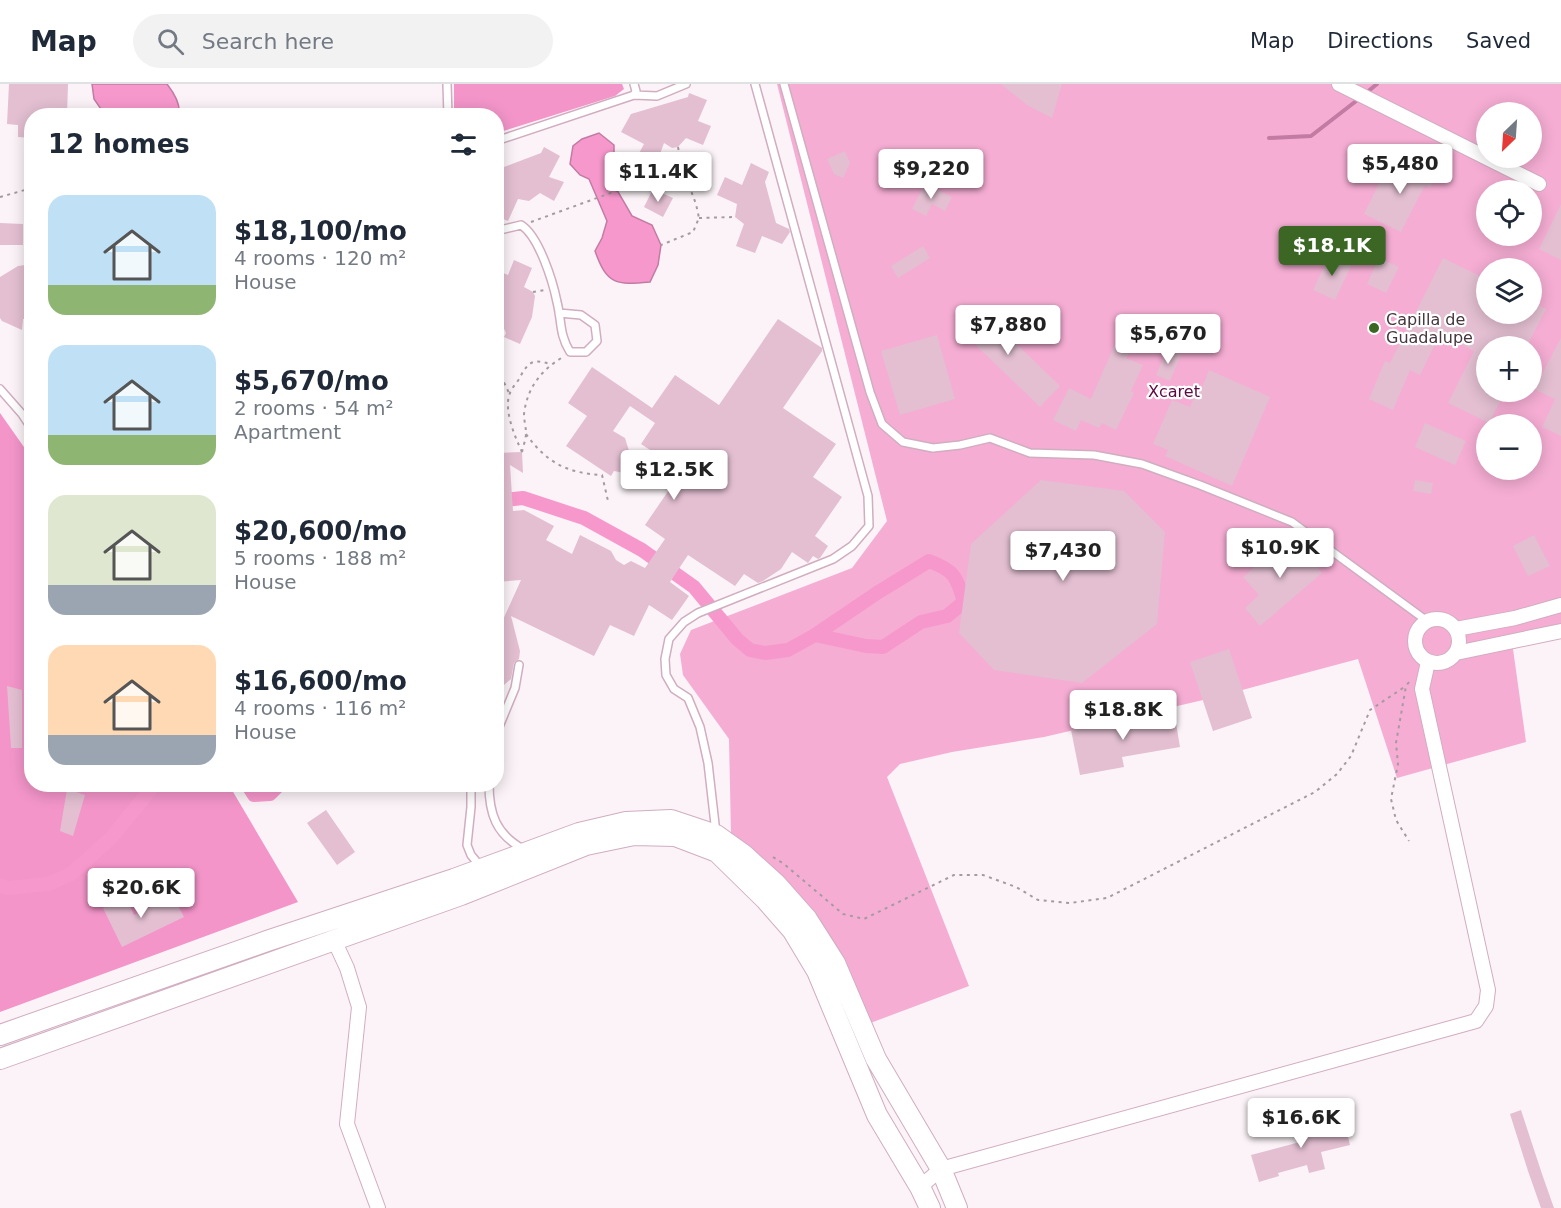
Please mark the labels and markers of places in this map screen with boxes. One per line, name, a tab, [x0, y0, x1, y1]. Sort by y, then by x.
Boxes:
pin: $5,480	[1351, 144, 1449, 195]
pin: $9,220	[882, 149, 980, 200]
pin: $11.4K	[609, 152, 707, 203]
pin: $18.1K	[1283, 226, 1381, 277]
pin: $7,880	[959, 305, 1057, 356]
place label: Capilla de Guadalupe	[1386, 310, 1473, 347]
pin: $5,670	[1119, 314, 1217, 365]
marker: Capilla de Guadalupe	[1367, 321, 1381, 335]
pin: $12.5K	[625, 450, 723, 501]
pin: $10.9K	[1231, 528, 1329, 579]
pin: $7,430	[1014, 531, 1112, 582]
pin: $18.8K	[1074, 690, 1172, 741]
pin: $20.6K	[92, 868, 190, 919]
pin: $16.6K	[1252, 1098, 1350, 1149]

